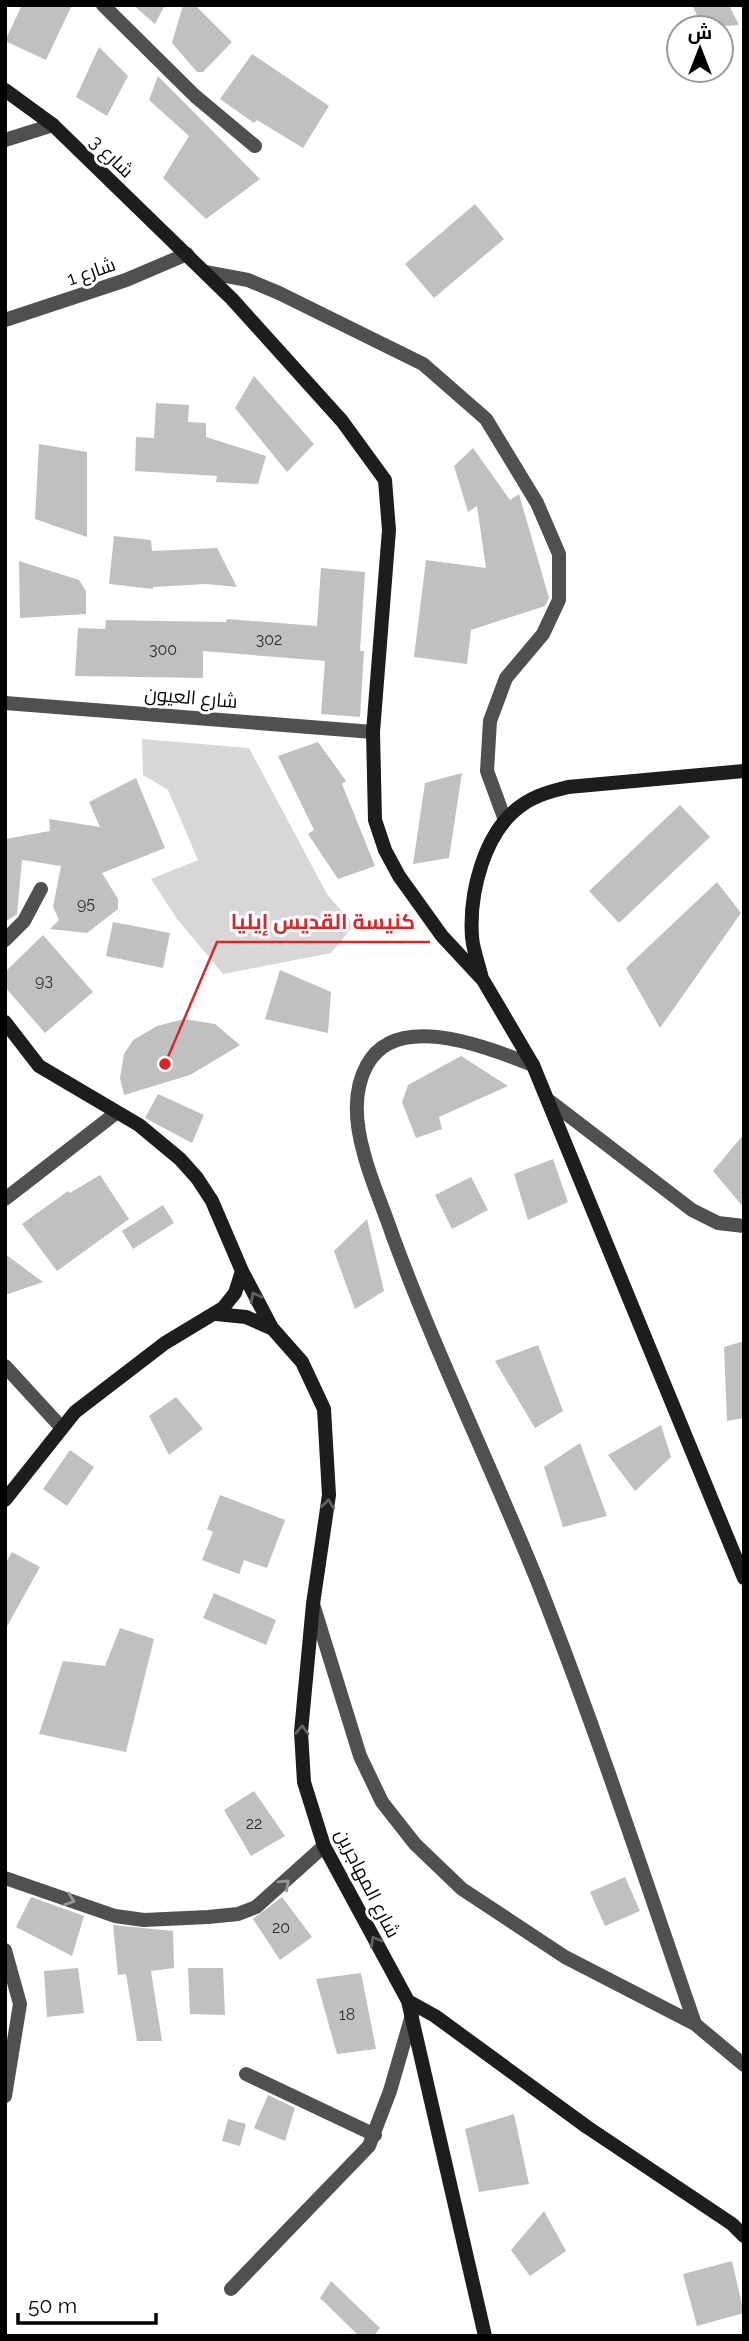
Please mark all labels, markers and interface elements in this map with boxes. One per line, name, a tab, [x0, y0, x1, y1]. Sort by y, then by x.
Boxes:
north arrow	[665, 14, 735, 84]
text: ش	[688, 21, 712, 44]
street label: شارع 3	[84, 130, 138, 184]
street label: شارع 1	[64, 252, 119, 292]
house number: 302	[256, 630, 282, 649]
house number: 300	[149, 640, 177, 659]
street label: شارع العيون	[143, 682, 238, 715]
house number: 95	[77, 894, 95, 913]
callout: كنيسة القديس إيليا	[217, 900, 430, 942]
text: كنيسة القديس إيليا	[231, 909, 415, 936]
house number: 93	[35, 971, 53, 990]
one-way arrow	[250, 1292, 264, 1304]
one-way arrow	[320, 1498, 335, 1510]
one-way arrow	[295, 1724, 310, 1735]
house number: 22	[246, 1814, 262, 1833]
street label: شارع المهاجرين	[328, 1825, 405, 1942]
one-way arrow	[276, 1879, 289, 1892]
one-way arrow	[63, 1892, 75, 1906]
house number: 20	[272, 1918, 290, 1937]
one-way arrow	[370, 1936, 383, 1948]
house number: 18	[339, 2005, 355, 2024]
scale bar	[18, 2282, 156, 2326]
text: 50 m	[28, 2293, 77, 2318]

